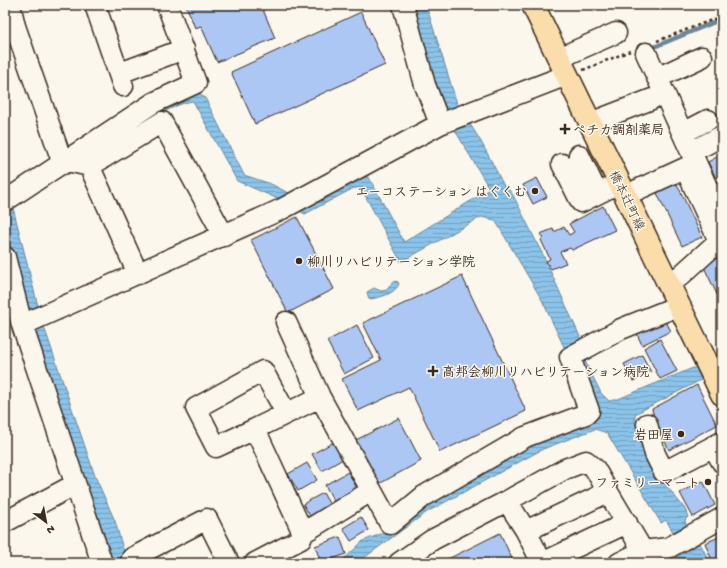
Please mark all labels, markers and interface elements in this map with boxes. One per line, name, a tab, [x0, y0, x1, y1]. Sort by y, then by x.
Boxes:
place label: ペチカ調剤薬局	[573, 123, 664, 139]
marker: ペチカ調剤薬局	[560, 124, 570, 134]
street label: 橋本辻町線	[605, 169, 647, 234]
place label: エーコステーション はぐくむ	[355, 186, 527, 201]
marker: エーコステーション はぐくむ	[530, 186, 540, 196]
place label: 柳川リハビリテーション学院	[307, 254, 475, 271]
marker: 柳川リハビリテーション学院	[294, 256, 304, 266]
place label: 高邦会柳川リハビリテーション病院	[442, 364, 649, 381]
marker: 高邦会柳川リハビリテーション病院	[427, 365, 439, 377]
place label: 岩田屋	[634, 428, 673, 444]
marker: 岩田屋	[676, 429, 686, 439]
place label: ファミリーマート	[595, 477, 700, 492]
marker: ファミリーマート	[703, 477, 713, 487]
north arrow	[26, 502, 66, 542]
text: N	[44, 522, 56, 536]

